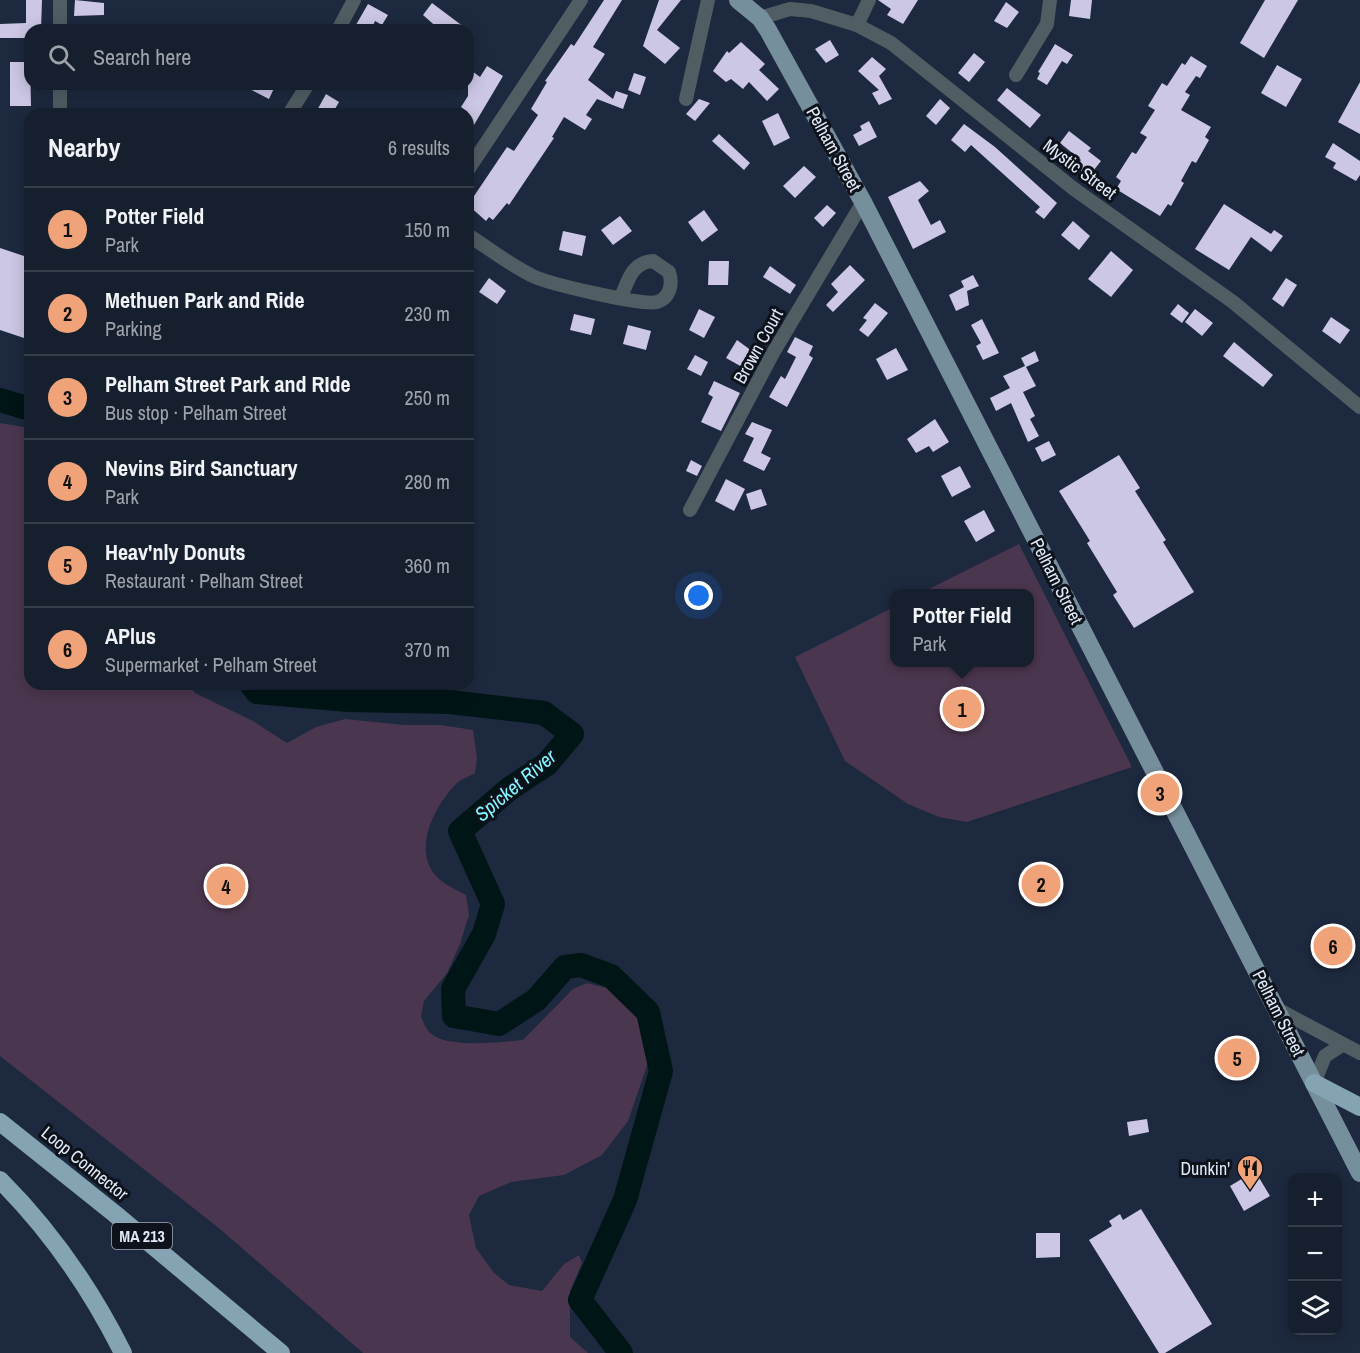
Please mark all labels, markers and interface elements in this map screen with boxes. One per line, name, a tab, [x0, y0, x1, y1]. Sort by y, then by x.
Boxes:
search box	[24, 24, 474, 90]
icon: search	[45, 41, 78, 74]
text: Search here	[93, 42, 191, 72]
street label: Pelham Street	[800, 102, 868, 196]
text: Nearby	[48, 130, 120, 165]
street label: Mystic Street	[1038, 133, 1122, 205]
text: 6 results	[388, 134, 450, 161]
text: Potter Field	[105, 201, 204, 231]
text: 1	[63, 216, 72, 243]
text: 150 m	[404, 216, 450, 243]
text: Park	[105, 231, 139, 258]
text: Methuen Park and Ride	[105, 285, 305, 315]
text: 2	[63, 300, 72, 327]
text: 230 m	[404, 300, 450, 327]
street label: Brown Court	[727, 304, 789, 388]
text: Parking	[105, 315, 162, 342]
text: Pelham Street Park and RIde	[105, 369, 351, 399]
text: 3	[63, 384, 72, 411]
text: 250 m	[404, 384, 450, 411]
text: Bus stop · Pelham Street	[105, 399, 286, 426]
text: Nevins Bird Sanctuary	[105, 453, 298, 483]
text: 4	[63, 468, 72, 495]
text: 280 m	[404, 468, 450, 495]
text: Park	[105, 483, 139, 510]
street label: Pelham Street	[1025, 534, 1089, 628]
text: Heav'nly Donuts	[105, 537, 246, 567]
text: 5	[63, 552, 72, 579]
text: 360 m	[404, 552, 450, 579]
text: Restaurant · Pelham Street	[105, 567, 303, 594]
your location	[684, 581, 713, 610]
popup	[890, 589, 1034, 667]
text: Potter Field	[912, 600, 1012, 630]
text: APlus	[105, 621, 156, 651]
text: Park	[912, 630, 946, 657]
text: 6	[63, 636, 72, 663]
text: 370 m	[404, 636, 450, 663]
text: Supermarket · Pelham Street	[105, 651, 316, 678]
pin: 1	[942, 686, 982, 732]
water label: Spicket River	[469, 743, 562, 827]
pin: 3	[1140, 770, 1180, 816]
pin: 2	[1022, 862, 1060, 906]
pin: 4	[206, 864, 246, 908]
pin: 6	[1314, 924, 1352, 968]
street label: Pelham Street	[1247, 966, 1311, 1060]
pin: 5	[1218, 1036, 1256, 1080]
street label: Loop Connector	[36, 1120, 134, 1206]
restaurant icon: Dunkin'	[1235, 1153, 1265, 1191]
place label: Dunkin'	[1180, 1156, 1230, 1181]
map controls	[1288, 1173, 1342, 1335]
button: +	[1288, 1173, 1342, 1227]
road number: MA 213	[112, 1223, 172, 1249]
button: −	[1288, 1227, 1342, 1281]
button: layers	[1288, 1281, 1342, 1335]

